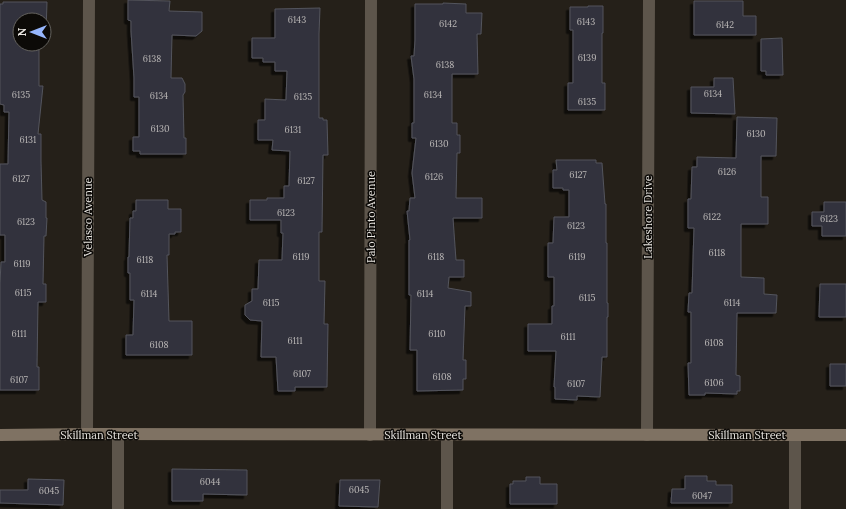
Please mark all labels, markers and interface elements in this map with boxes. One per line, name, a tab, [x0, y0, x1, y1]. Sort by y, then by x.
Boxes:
north arrow	[12, 12, 52, 52]
house number: 6143	[288, 14, 306, 25]
house number: 6143	[577, 16, 595, 27]
house number: 6142	[439, 18, 457, 29]
house number: 6142	[716, 19, 734, 30]
text: N	[15, 27, 29, 36]
house number: 6139	[578, 52, 596, 63]
house number: 6138	[143, 53, 161, 64]
house number: 6138	[436, 59, 454, 70]
house number: 6134	[704, 88, 722, 99]
house number: 6135	[12, 89, 30, 100]
house number: 6134	[424, 89, 442, 100]
house number: 6134	[150, 90, 168, 101]
house number: 6135	[294, 91, 312, 102]
house number: 6135	[578, 96, 596, 107]
house number: 6130	[150, 123, 170, 134]
house number: 6131	[285, 124, 301, 135]
house number: 6130	[746, 128, 766, 139]
house number: 6131	[20, 134, 36, 145]
house number: 6130	[429, 138, 449, 149]
house number: 6126	[718, 166, 736, 177]
house number: 6127	[569, 169, 587, 180]
street label: Palo Pinto Avenue	[364, 171, 378, 263]
house number: 6126	[425, 171, 443, 182]
house number: 6127	[12, 173, 30, 184]
house number: 6127	[297, 175, 315, 186]
street label: Lakeshore Drive	[641, 175, 655, 259]
street label: Velasco Avenue	[81, 177, 95, 257]
house number: 6123	[277, 207, 295, 218]
house number: 6122	[703, 211, 721, 222]
house number: 6123	[820, 213, 838, 224]
house number: 6123	[17, 216, 35, 227]
house number: 6123	[567, 220, 585, 231]
house number: 6118	[709, 247, 725, 258]
house number: 6119	[293, 251, 309, 262]
house number: 6118	[428, 251, 444, 262]
house number: 6119	[569, 251, 585, 262]
house number: 6118	[137, 254, 153, 265]
house number: 6119	[14, 258, 30, 269]
house number: 6115	[15, 287, 31, 298]
house number: 6114	[141, 288, 157, 299]
house number: 6114	[417, 288, 433, 299]
house number: 6115	[579, 292, 595, 303]
house number: 6115	[263, 297, 279, 308]
house number: 6114	[724, 297, 740, 308]
house number: 6111	[11, 328, 27, 339]
house number: 6110	[428, 328, 446, 339]
house number: 6111	[560, 331, 576, 342]
house number: 6111	[287, 335, 303, 346]
house number: 6108	[704, 337, 724, 348]
house number: 6108	[149, 339, 169, 350]
house number: 6107	[293, 368, 311, 379]
house number: 6108	[432, 371, 452, 382]
house number: 6107	[10, 374, 28, 385]
house number: 6106	[704, 377, 724, 388]
house number: 6107	[567, 378, 585, 389]
street label: Skillman Street	[60, 428, 138, 442]
street label: Skillman Street	[384, 428, 462, 442]
street label: Skillman Street	[708, 428, 786, 442]
house number: 6044	[200, 476, 220, 487]
house number: 6045	[349, 484, 369, 495]
house number: 6045	[39, 485, 59, 496]
house number: 6047	[692, 490, 712, 501]

